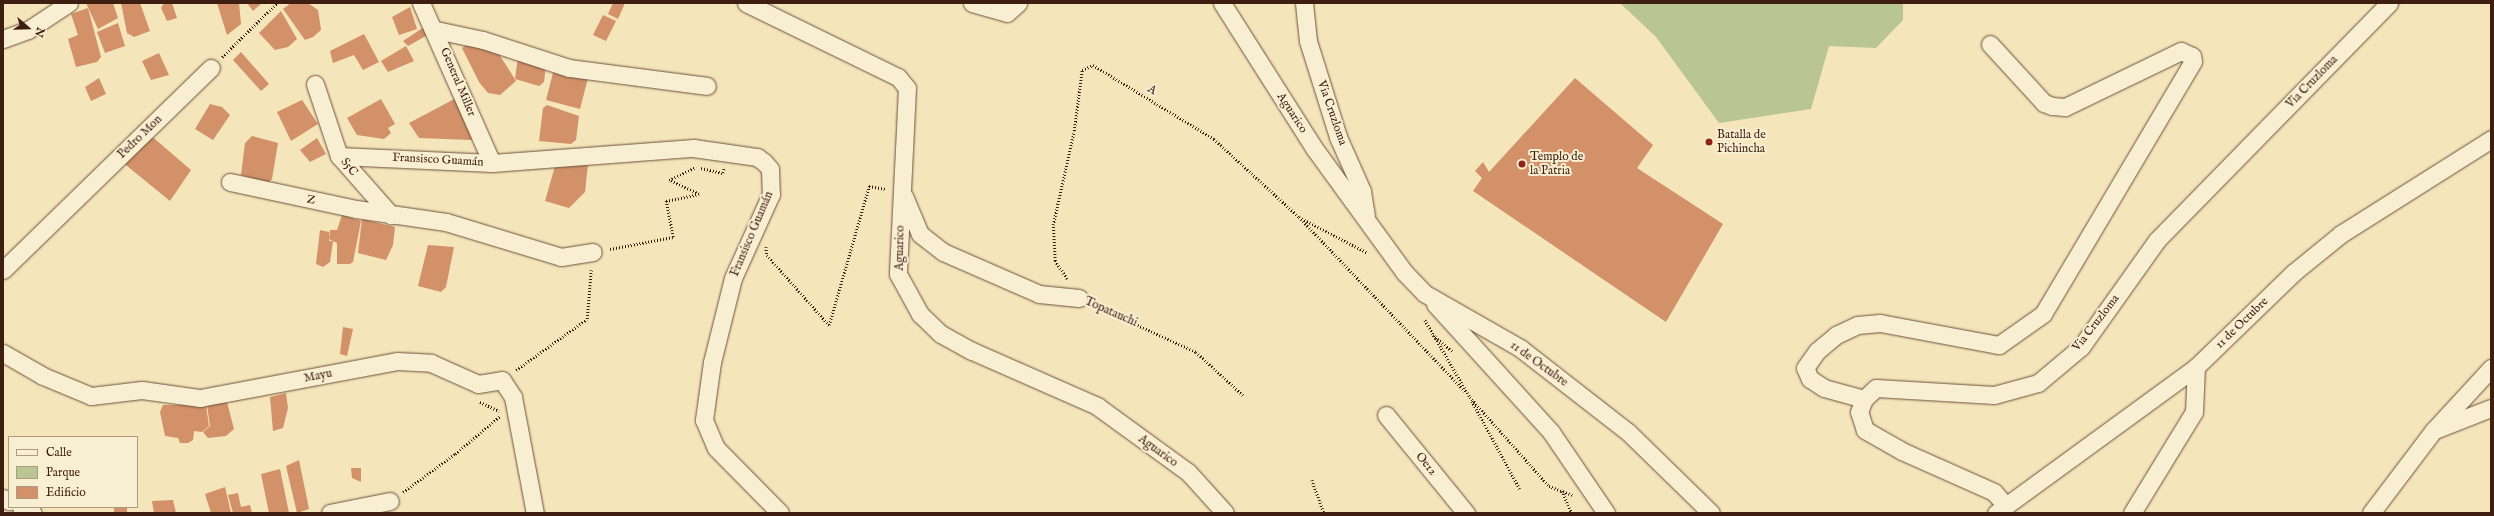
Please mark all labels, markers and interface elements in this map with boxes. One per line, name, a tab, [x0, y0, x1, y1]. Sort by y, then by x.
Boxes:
north arrow	[8, 8, 48, 48]
text: N	[31, 25, 47, 39]
street label: General Miller	[437, 45, 479, 119]
street label: Via Cruzloma	[2283, 53, 2341, 111]
street label: Via Cruzloma	[1314, 79, 1350, 147]
street label: A	[1145, 82, 1159, 98]
street label: Aguarico	[1274, 90, 1310, 136]
street label: Pedro Mon	[115, 112, 165, 162]
place label: Batalla de Pichincha	[1717, 128, 1766, 156]
marker: Batalla de Pichincha	[1704, 137, 1714, 147]
street label: Fransisco Guamán	[392, 150, 484, 170]
place label: Templo de la Patria	[1530, 150, 1583, 178]
street label: S5C	[337, 155, 361, 179]
marker: Templo de la Patria	[1517, 159, 1527, 169]
street label: Fransisco Guamán	[728, 189, 776, 279]
street label: Z	[305, 192, 317, 208]
street label: Aguarico	[892, 225, 908, 271]
street label: Via Cruzloma	[2069, 292, 2123, 354]
street label: Topatauchi	[1082, 294, 1140, 330]
street label: 11 de Octubre	[2213, 294, 2271, 352]
street label: 11 de Octubre	[1507, 338, 1571, 390]
street label: Mayu	[303, 366, 333, 386]
street label: Aguarico	[1135, 432, 1181, 470]
legend	[8, 436, 138, 508]
text: Calle	[46, 445, 72, 460]
street label: Oe12	[1412, 450, 1440, 478]
text: Parque	[46, 465, 80, 480]
text: Edificio	[46, 485, 86, 500]

